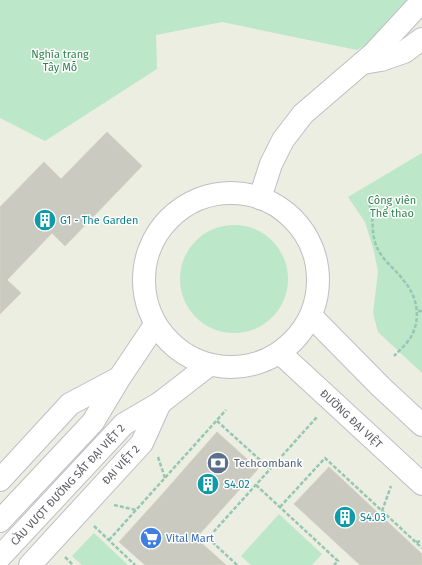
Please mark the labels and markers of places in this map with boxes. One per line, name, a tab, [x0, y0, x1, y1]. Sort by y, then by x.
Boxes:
building icon: G1 - The Garden	[32, 207, 58, 233]
place label: G1 - The Garden	[60, 214, 139, 227]
bank icon: Techcombank	[205, 450, 231, 476]
place label: Techcombank	[234, 457, 303, 470]
building icon: S4.02	[195, 471, 221, 497]
place label: S4.02	[224, 478, 250, 491]
building icon: S4.03	[332, 504, 358, 530]
place label: S4.03	[360, 511, 386, 524]
supermarket icon: Vital Mart	[138, 525, 164, 551]
place label: Vital Mart	[166, 532, 214, 545]

